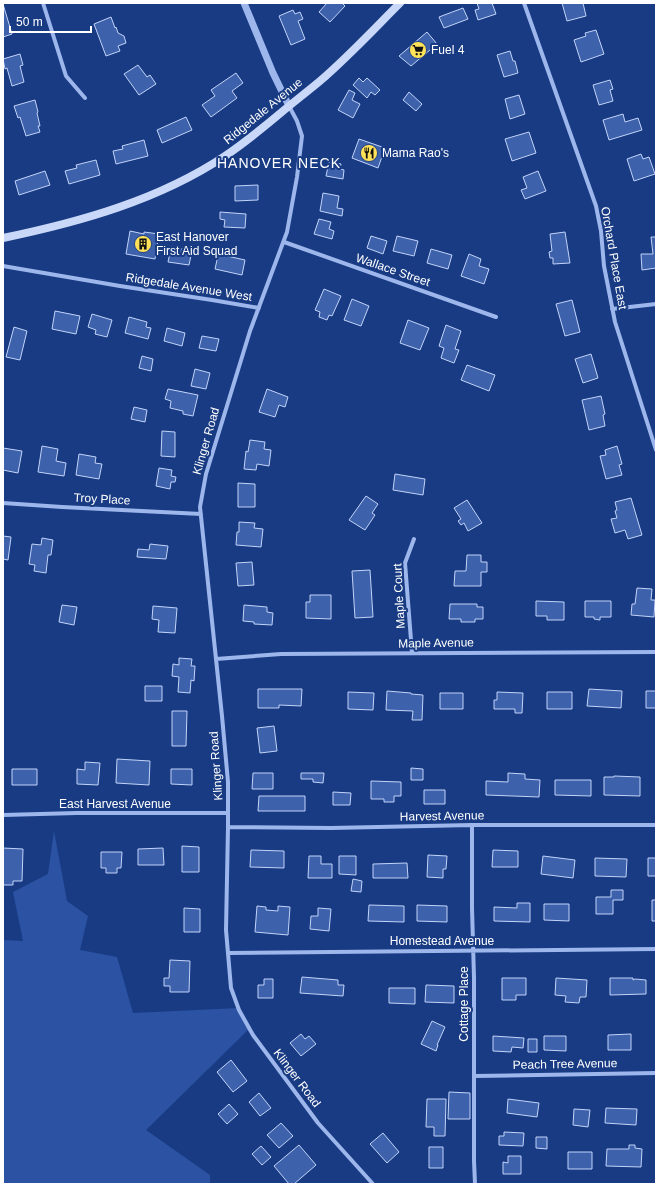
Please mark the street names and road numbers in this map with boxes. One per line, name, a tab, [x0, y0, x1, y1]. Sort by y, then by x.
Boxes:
street label: Ridgedale Avenue	[221, 75, 305, 147]
street label: Orchard Place East	[598, 206, 630, 311]
street label: Wallace Street	[354, 251, 433, 289]
street label: Ridgedale Avenue West	[125, 270, 254, 304]
street label: Klinger Road	[190, 406, 222, 476]
street label: Troy Place	[73, 491, 131, 507]
street label: Maple Court	[390, 562, 408, 629]
street label: Maple Avenue	[398, 635, 474, 651]
street label: Klinger Road	[207, 731, 225, 801]
street label: East Harvest Avenue	[59, 797, 171, 811]
street label: Harvest Avenue	[400, 808, 485, 824]
street label: Homestead Avenue	[390, 934, 495, 948]
street label: Cottage Place	[457, 966, 471, 1042]
street label: Klinger Road	[271, 1046, 323, 1110]
street label: Peach Tree Avenue	[513, 1056, 618, 1072]

